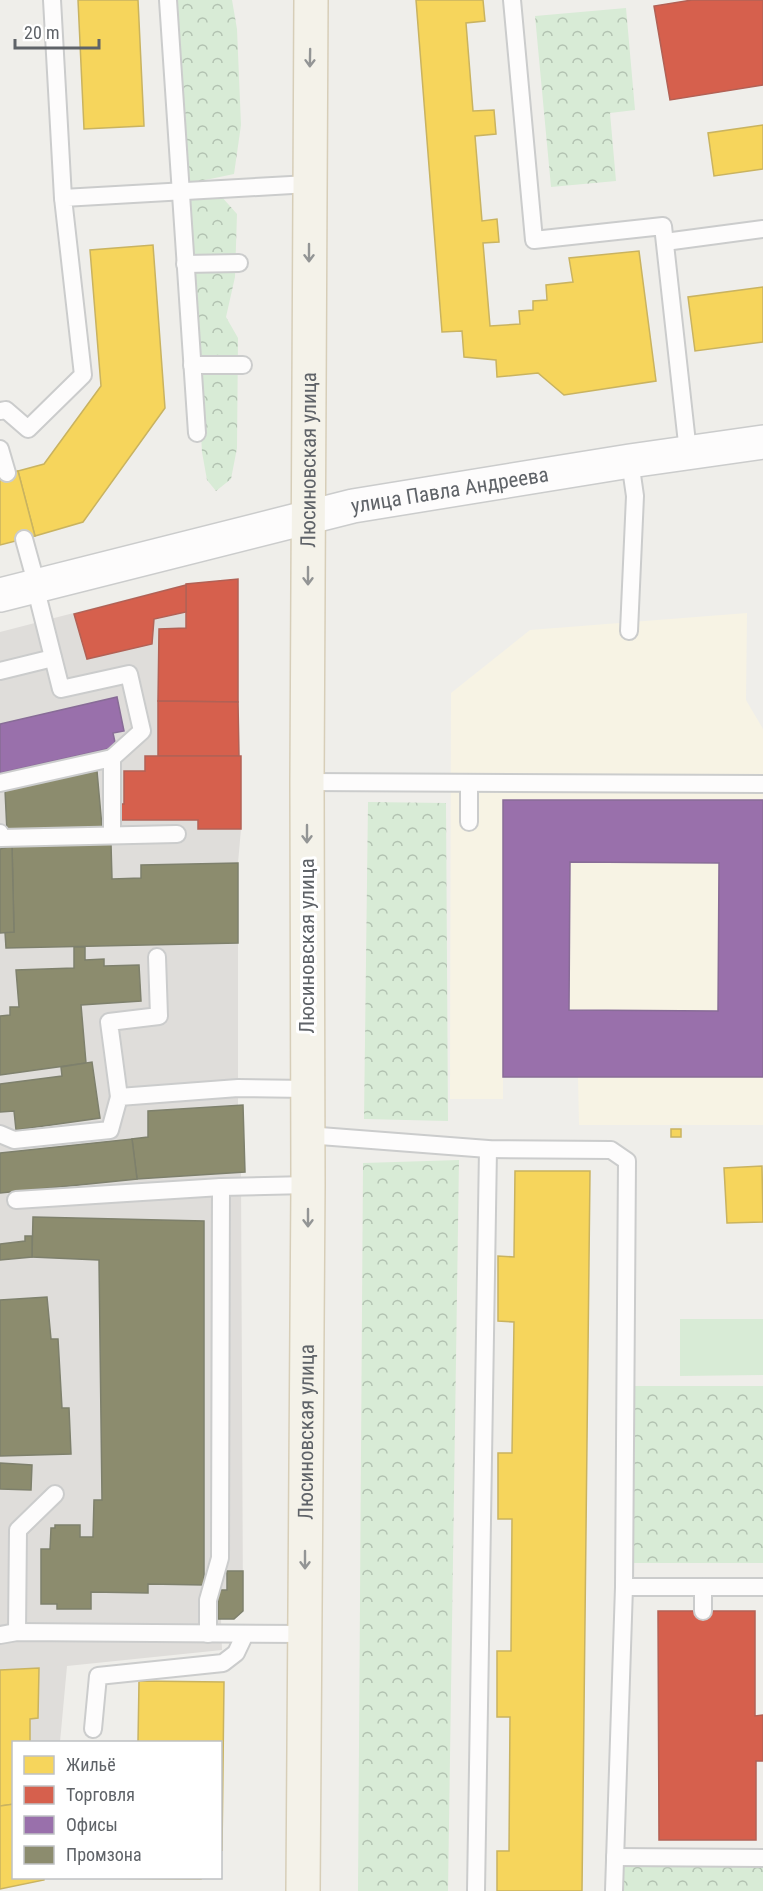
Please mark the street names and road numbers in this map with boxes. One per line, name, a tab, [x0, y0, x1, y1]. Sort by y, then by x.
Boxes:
street label: Люсиновская улица	[296, 372, 321, 548]
street label: улица Павла Андреева	[349, 462, 550, 518]
street label: Люсиновская улица	[295, 858, 319, 1034]
street label: Люсиновская улица	[294, 1344, 319, 1520]

